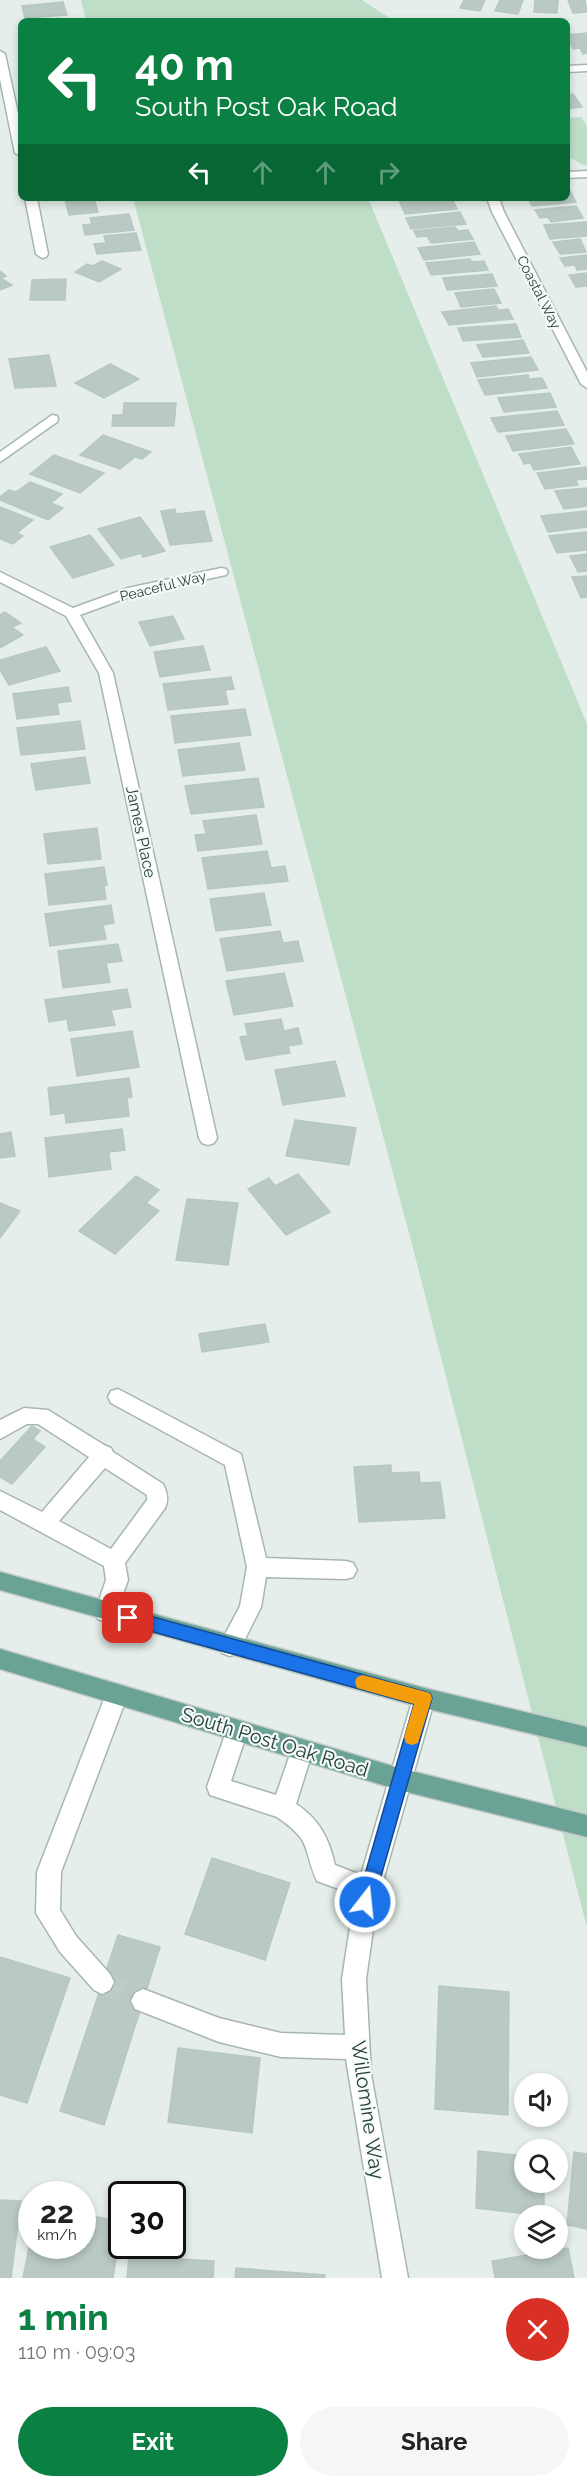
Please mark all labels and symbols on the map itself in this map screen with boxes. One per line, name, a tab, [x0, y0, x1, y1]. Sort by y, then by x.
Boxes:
street label: Coastal Way	[514, 253, 564, 332]
street label: Peaceful Way	[118, 567, 208, 604]
street label: James Place	[122, 784, 160, 880]
pin	[102, 1592, 153, 1643]
street label: South Post Oak Road	[178, 1702, 372, 1782]
position arrow	[333, 1870, 397, 1934]
street label: Willomine Way	[346, 2039, 390, 2181]
speed limit sign: 30	[108, 2181, 186, 2259]

